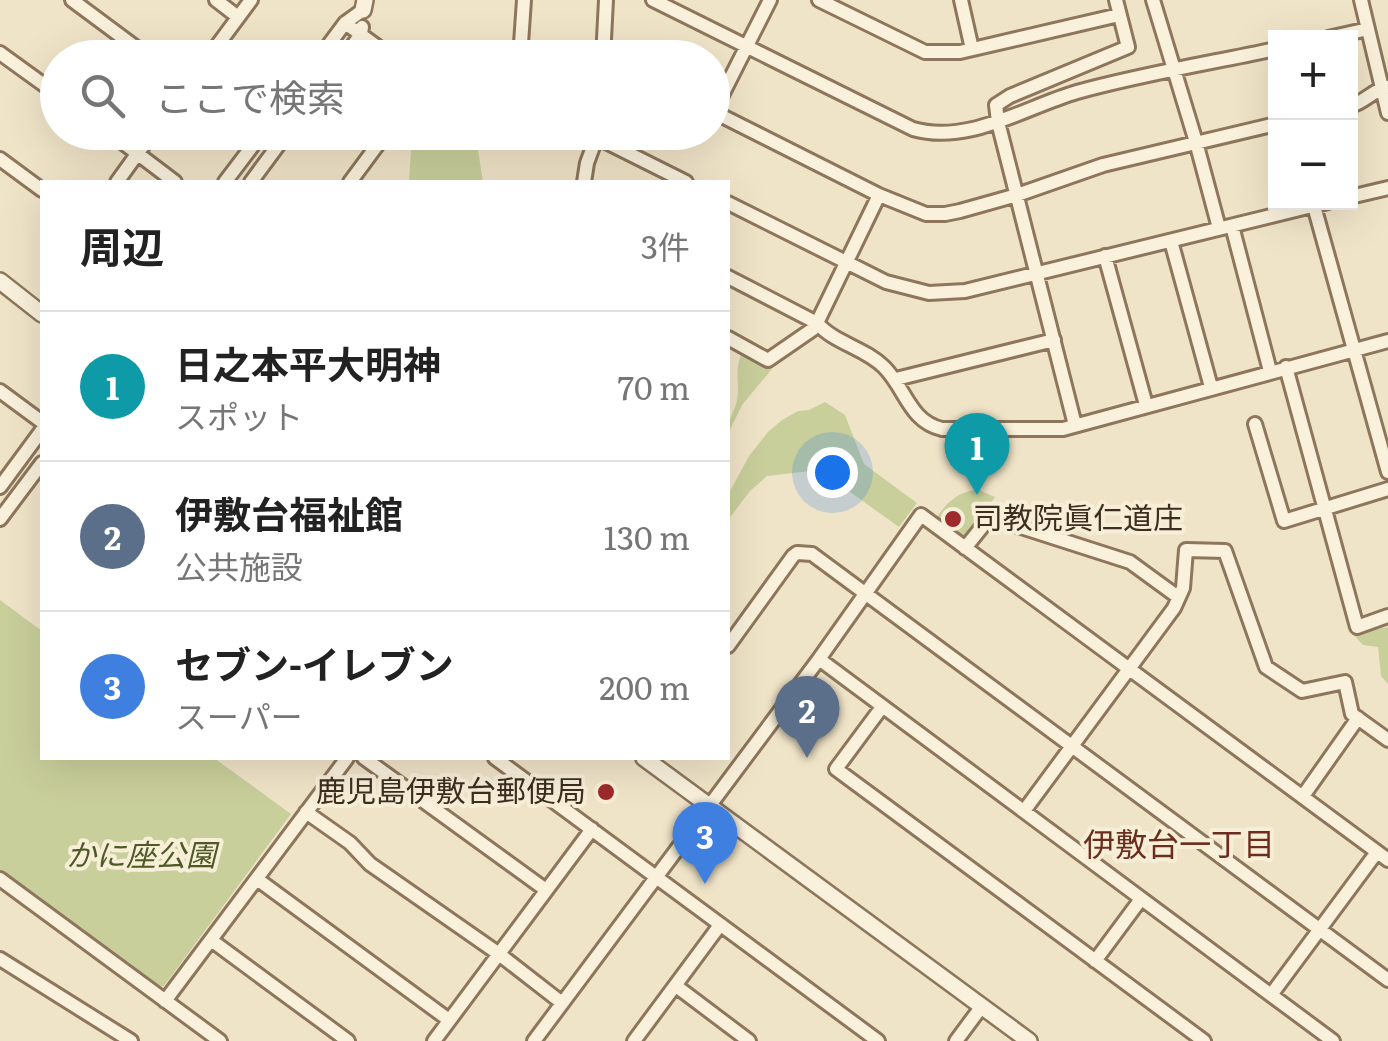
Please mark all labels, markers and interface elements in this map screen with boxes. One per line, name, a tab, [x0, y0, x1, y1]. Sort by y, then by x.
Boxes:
map controls	[1268, 30, 1358, 210]
button: +	[1268, 30, 1358, 120]
search box	[40, 40, 730, 150]
text: ここで検索	[155, 67, 345, 124]
icon: search	[75, 68, 130, 123]
button: −	[1268, 120, 1358, 210]
text: 周辺	[80, 214, 164, 276]
text: 3件	[641, 221, 690, 269]
text: 日之本平大明神	[175, 334, 441, 391]
text: 1	[106, 362, 119, 410]
text: 70 m	[618, 362, 690, 410]
text: スポット	[175, 391, 303, 439]
pin: 1	[944, 412, 1010, 495]
your location	[807, 447, 858, 498]
text: 伊敷台福祉館	[175, 484, 403, 541]
place label: 司教院眞仁道庄	[973, 494, 1183, 538]
marker: 司教院眞仁道庄	[942, 508, 964, 530]
text: 2	[104, 512, 121, 560]
text: 130 m	[604, 512, 690, 560]
text: 公共施設	[175, 541, 303, 589]
text: セブン-イレブン	[175, 634, 454, 691]
text: 3	[104, 662, 121, 710]
text: 200 m	[599, 662, 690, 710]
pin: 2	[774, 676, 840, 758]
text: スーパー	[175, 691, 303, 739]
place label: 鹿児島伊敷台郵便局	[316, 767, 586, 811]
marker: 鹿児島伊敷台郵便局	[595, 781, 617, 803]
pin: 3	[672, 802, 738, 884]
district label: 伊敷台一丁目	[1083, 818, 1275, 866]
park label: かに座公園	[66, 831, 220, 875]

